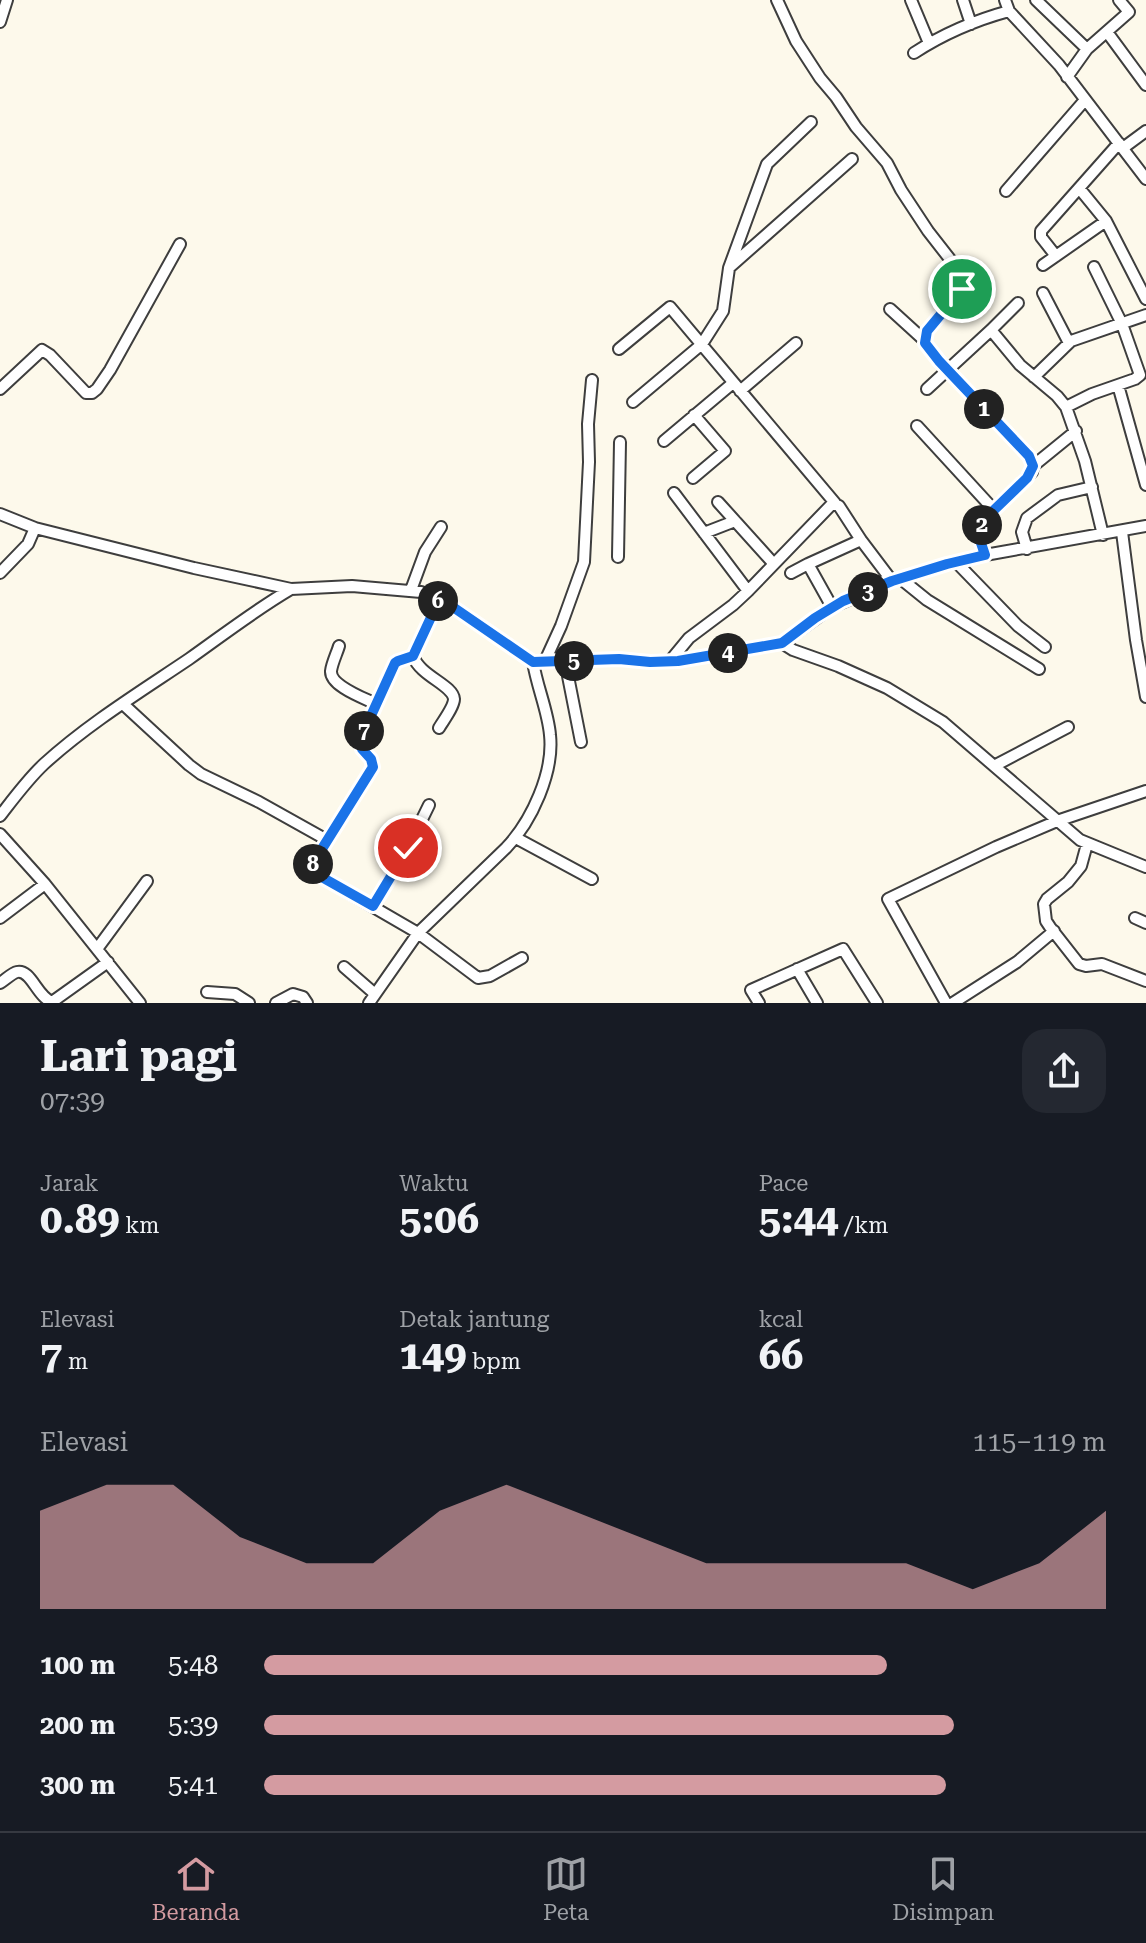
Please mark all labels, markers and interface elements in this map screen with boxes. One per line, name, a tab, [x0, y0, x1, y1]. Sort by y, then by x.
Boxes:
pin	[928, 255, 996, 323]
icon: arrive	[940, 267, 984, 311]
pin: 1	[964, 389, 1004, 429]
text: 1	[978, 396, 990, 421]
pin: 2	[962, 505, 1002, 545]
text: 2	[976, 512, 988, 537]
pin: 3	[848, 572, 888, 612]
text: 3	[862, 579, 874, 604]
pin: 6	[418, 581, 458, 621]
text: 6	[432, 588, 444, 613]
pin: 4	[708, 633, 748, 673]
text: 4	[722, 640, 734, 665]
pin: 5	[554, 641, 594, 681]
text: 5	[568, 648, 580, 673]
pin: 7	[344, 711, 384, 751]
text: 7	[358, 718, 370, 743]
pin	[374, 814, 442, 882]
icon: check	[386, 826, 430, 870]
pin: 8	[293, 844, 333, 884]
text: 8	[307, 851, 319, 876]
button: share	[1022, 1029, 1106, 1113]
text: Lari pagi	[40, 1030, 237, 1082]
text: 07:39	[40, 1086, 105, 1116]
text: Jarak	[40, 1171, 99, 1196]
text: Waktu	[399, 1171, 469, 1196]
text: Pace	[759, 1171, 808, 1196]
text: 0.89	[40, 1196, 120, 1243]
text: 5:06	[399, 1196, 479, 1243]
text: 5:44	[759, 1196, 838, 1243]
text: km	[120, 1213, 159, 1238]
text: /km	[838, 1213, 888, 1238]
text: Elevasi	[40, 1307, 114, 1332]
text: Detak jantung	[399, 1307, 549, 1332]
text: kcal	[759, 1307, 803, 1332]
text: 7	[40, 1332, 62, 1379]
text: 149	[399, 1332, 467, 1379]
text: 66	[759, 1332, 803, 1379]
text: m	[62, 1349, 88, 1374]
text: bpm	[467, 1349, 521, 1374]
text: Elevasi	[40, 1427, 128, 1457]
text: 115–119 m	[973, 1427, 1106, 1457]
text: 100 m	[40, 1650, 115, 1680]
text: 5:48	[168, 1650, 218, 1680]
text: 200 m	[40, 1710, 115, 1740]
text: 5:39	[168, 1710, 218, 1740]
text: 300 m	[40, 1770, 115, 1800]
text: 5:41	[168, 1770, 218, 1800]
tab: Beranda	[152, 1852, 240, 1925]
tab: Peta	[543, 1852, 589, 1925]
tab: Disimpan	[892, 1852, 994, 1925]

